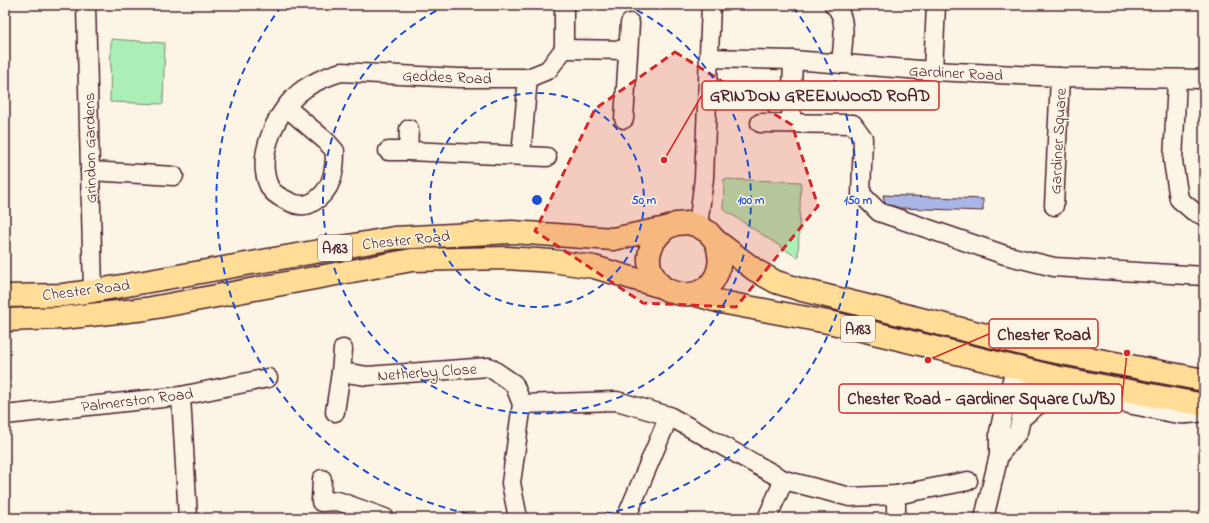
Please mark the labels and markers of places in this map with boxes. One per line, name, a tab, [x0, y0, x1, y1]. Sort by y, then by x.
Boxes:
callout: GRINDON GREENWOOD ROAD	[702, 81, 939, 110]
centre of rings	[530, 193, 544, 207]
callout: Chester Road	[989, 319, 1098, 348]
callout: Chester Road - Gardiner Square (W/B)	[839, 384, 1122, 413]

